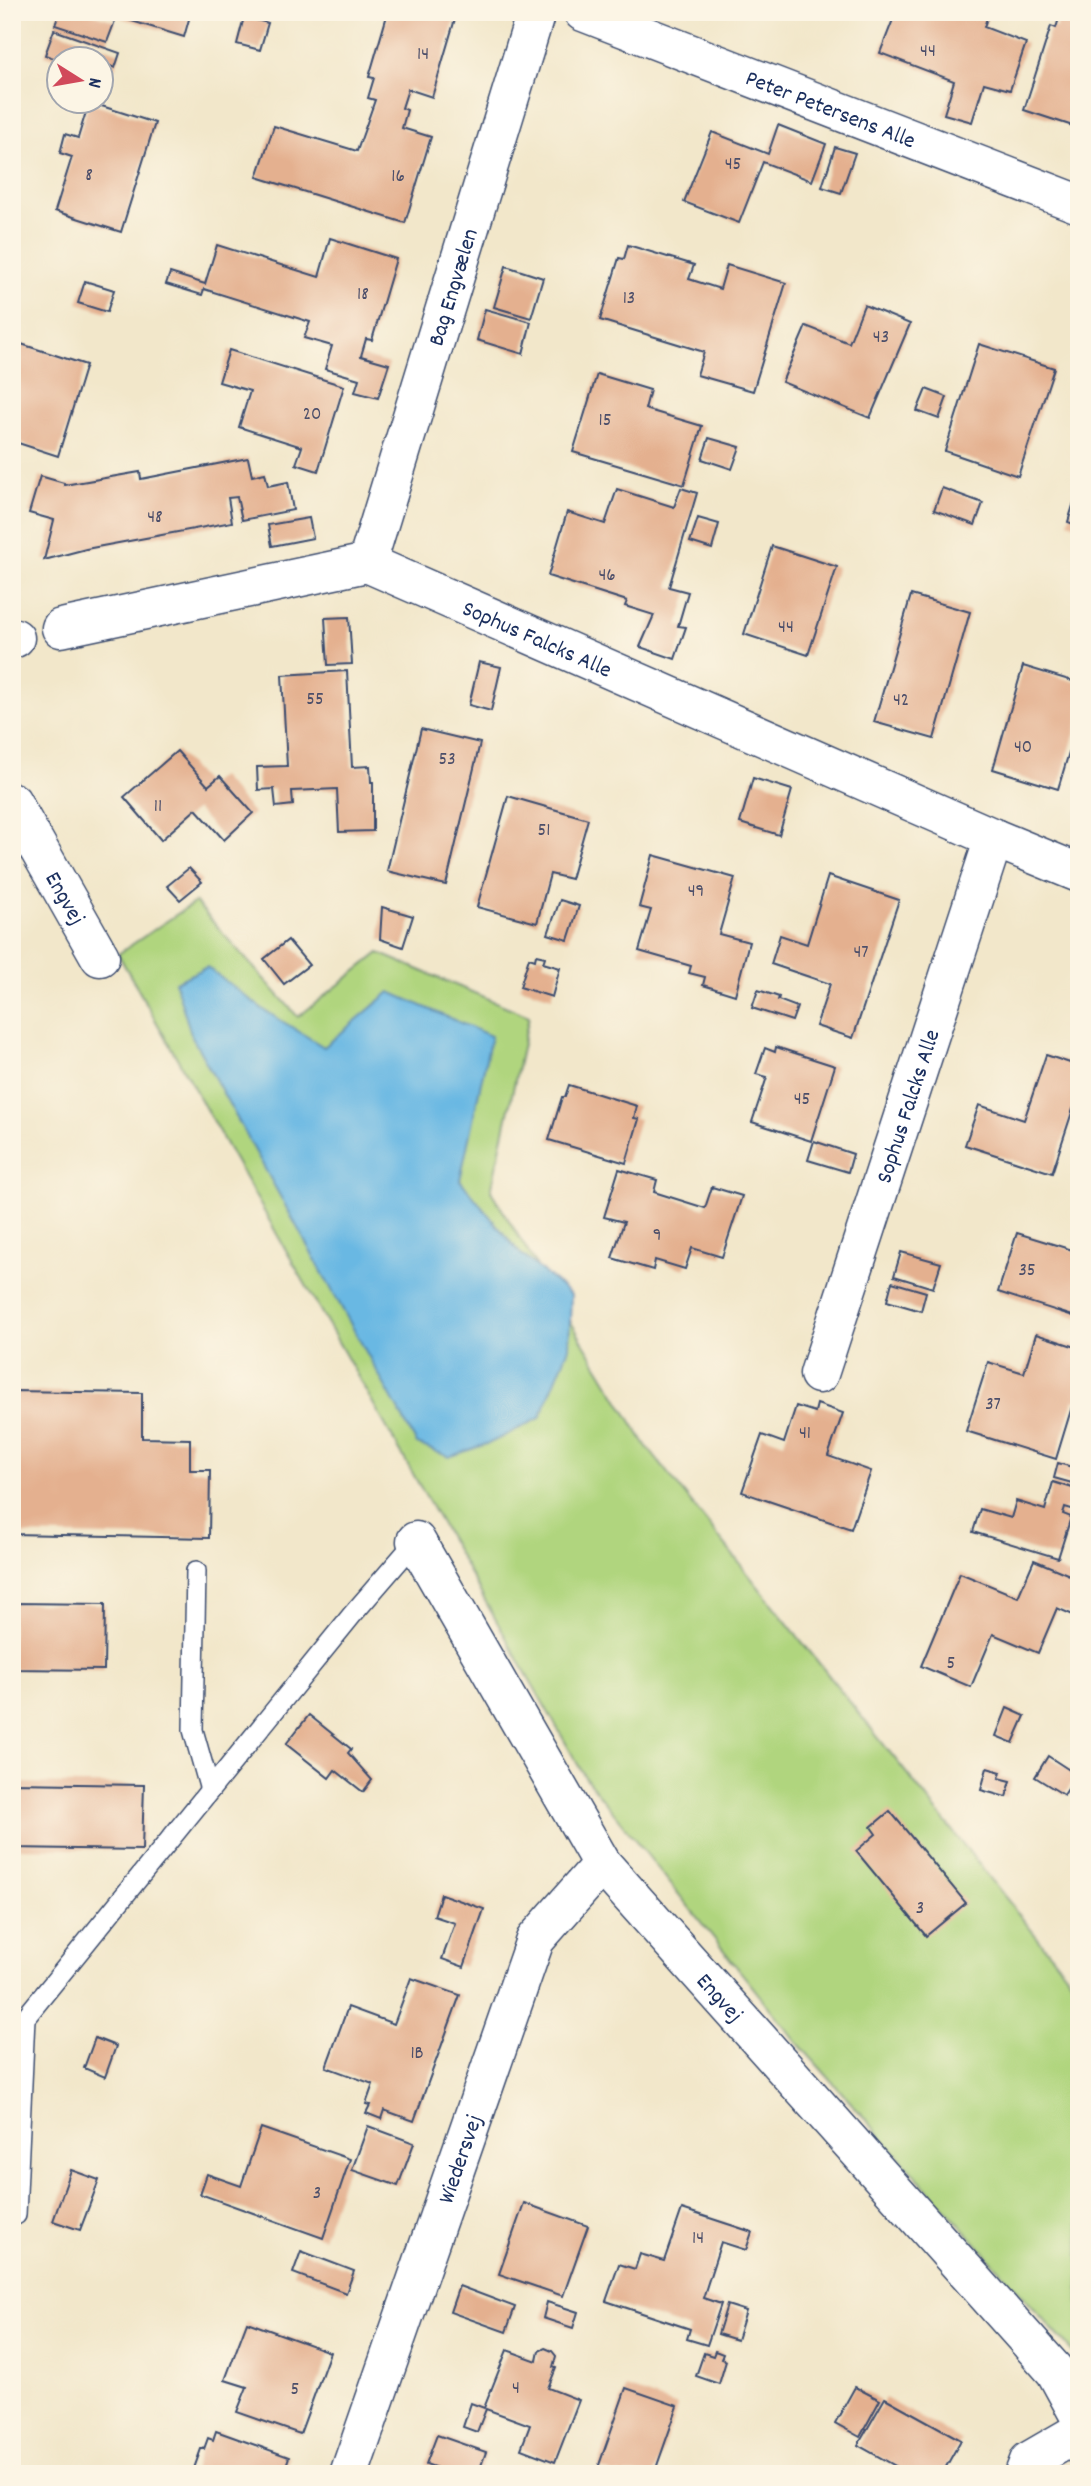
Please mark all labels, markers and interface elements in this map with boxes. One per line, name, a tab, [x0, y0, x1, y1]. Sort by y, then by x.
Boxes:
house number: 44	[920, 39, 936, 66]
house number: 14	[417, 42, 429, 69]
north arrow	[46, 46, 116, 116]
street label: Peter Petersens Alle	[740, 63, 920, 159]
text: N	[79, 75, 107, 90]
house number: 45	[725, 152, 741, 179]
house number: 8	[85, 163, 93, 190]
house number: 16	[391, 164, 405, 191]
street label: Bag Engvælen	[422, 225, 489, 351]
house number: 18	[357, 282, 369, 309]
house number: 13	[623, 286, 635, 313]
house number: 43	[873, 325, 889, 352]
house number: 20	[303, 402, 321, 429]
house number: 15	[599, 408, 611, 435]
house number: 48	[147, 505, 163, 532]
house number: 46	[598, 563, 616, 590]
street label: Sophus Falcks Alle	[456, 594, 616, 688]
house number: 44	[778, 615, 794, 642]
house number: 55	[306, 687, 324, 714]
house number: 42	[893, 688, 909, 715]
house number: 40	[1014, 735, 1032, 762]
house number: 53	[438, 747, 456, 774]
house number: 11	[154, 794, 162, 821]
house number: 51	[538, 818, 550, 845]
street label: Engvej	[35, 866, 92, 932]
house number: 49	[688, 879, 704, 906]
house number: 47	[853, 940, 869, 967]
street label: Sophus Falcks Alle	[869, 1026, 950, 1188]
house number: 45	[794, 1087, 810, 1114]
house number: 9	[653, 1223, 661, 1250]
house number: 35	[1018, 1258, 1036, 1285]
house number: 37	[985, 1392, 1001, 1419]
house number: 41	[799, 1421, 811, 1448]
house number: 5	[947, 1651, 955, 1678]
house number: 3	[916, 1896, 924, 1923]
street label: Engvej	[687, 1967, 749, 2031]
house number: 1B	[410, 2041, 424, 2068]
street label: Wiedersvej	[431, 2111, 493, 2209]
house number: 3	[313, 2181, 321, 2208]
house number: 14	[692, 2226, 704, 2253]
house number: 4	[512, 2376, 520, 2403]
house number: 5	[291, 2377, 299, 2404]

